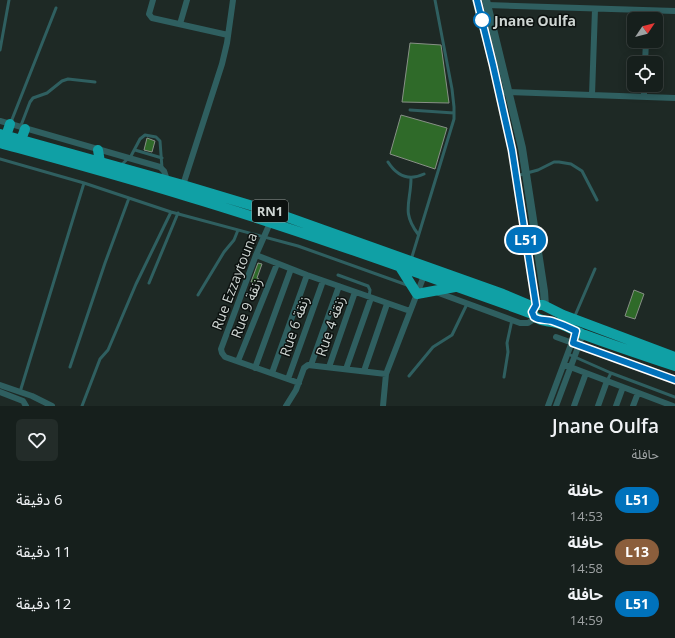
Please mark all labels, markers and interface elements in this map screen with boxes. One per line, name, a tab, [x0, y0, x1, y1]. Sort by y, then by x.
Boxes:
marker: Jnane Oulfa	[473, 11, 491, 29]
place label: Jnane Oulfa	[492, 11, 576, 30]
north arrow	[627, 12, 663, 48]
map controls	[627, 12, 663, 92]
button: locate	[627, 56, 663, 92]
road number: RN1	[252, 200, 288, 222]
line badge: L51	[503, 227, 549, 253]
street label: Rue Ezzaytouna	[207, 230, 261, 332]
text: L51	[514, 230, 538, 249]
street label: Rue 9 زنقة	[226, 275, 266, 341]
street label: Rue 6 زنقة	[275, 293, 313, 359]
street label: Rue 4 زنقة	[311, 293, 349, 359]
text: Jnane Oulfa	[552, 413, 659, 439]
button: heart	[16, 419, 58, 461]
text: حافلة	[632, 445, 659, 463]
text: حافلة	[568, 480, 603, 500]
text: 6 دقيقة	[16, 489, 63, 509]
text: L51	[625, 490, 649, 509]
text: 14:53	[570, 507, 603, 525]
text: حافلة	[568, 532, 603, 552]
text: 11 دقيقة	[16, 541, 71, 561]
text: L13	[625, 542, 649, 561]
text: 14:58	[570, 559, 603, 577]
text: حافلة	[568, 584, 603, 604]
text: 12 دقيقة	[16, 593, 71, 613]
text: L51	[625, 594, 649, 613]
text: 14:59	[570, 611, 603, 629]

